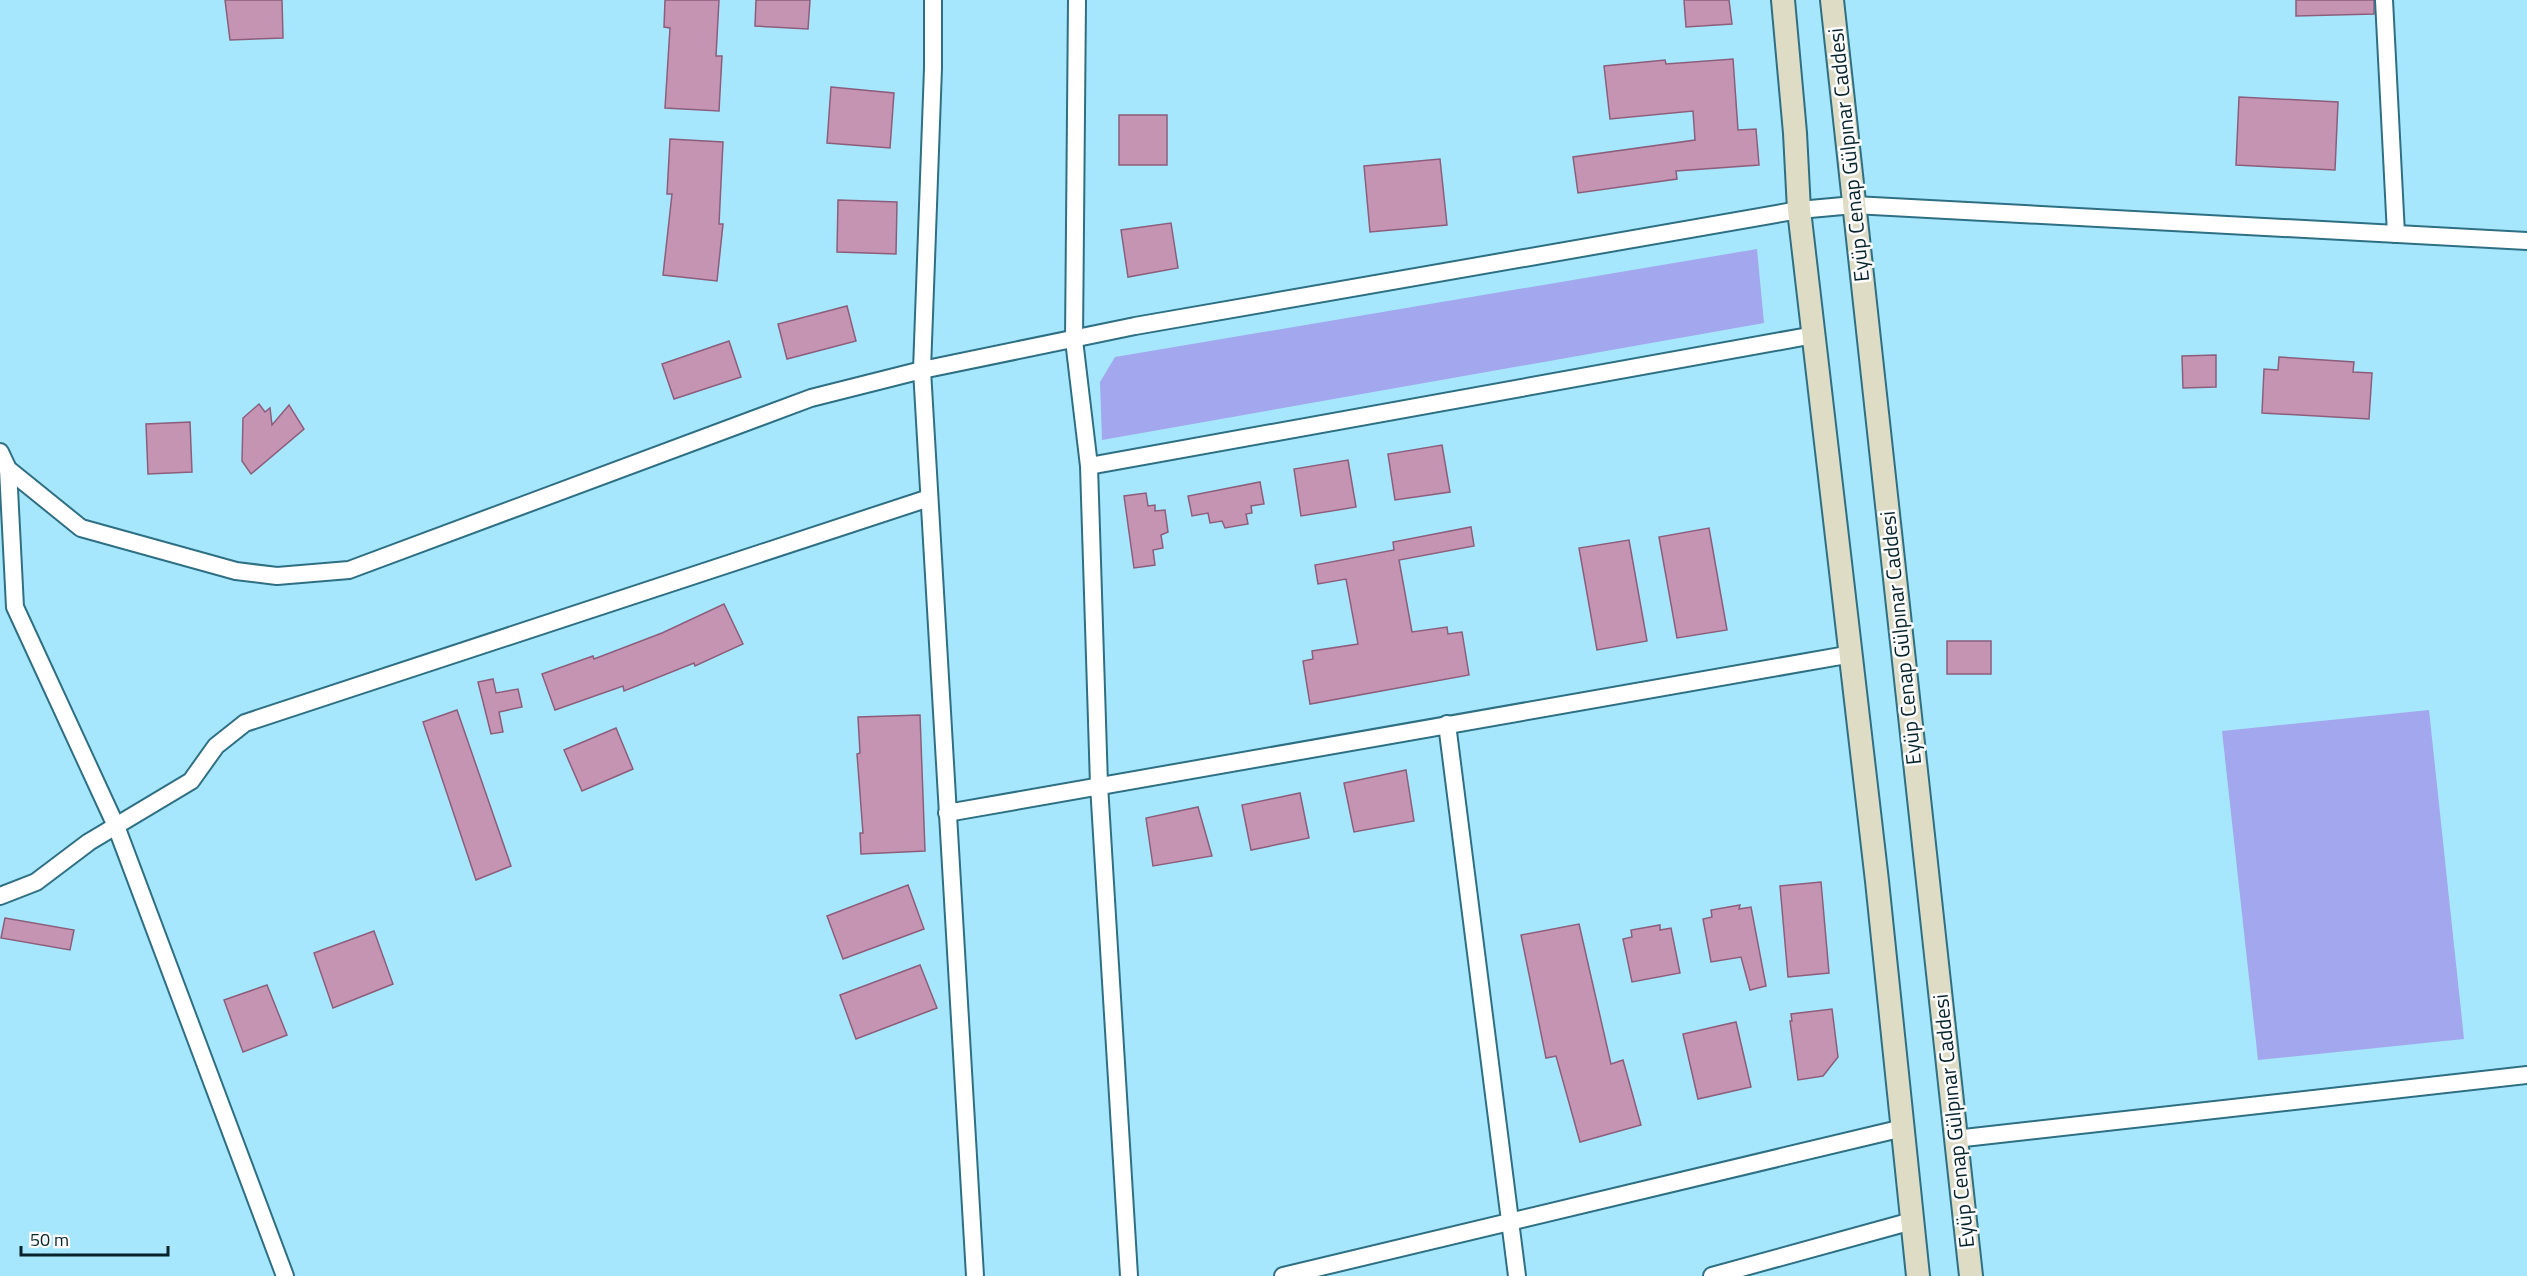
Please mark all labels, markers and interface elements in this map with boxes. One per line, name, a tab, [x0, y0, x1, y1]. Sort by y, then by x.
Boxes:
street label: Eyüp Cenap Gülpınar Caddesi	[1819, 27, 1877, 284]
street label: Eyüp Cenap Gülpınar Caddesi	[1871, 510, 1929, 767]
street label: Eyüp Cenap Gülpınar Caddesi	[1924, 993, 1982, 1250]
scale bar	[21, 1219, 168, 1257]
text: 50 m	[30, 1226, 69, 1253]

